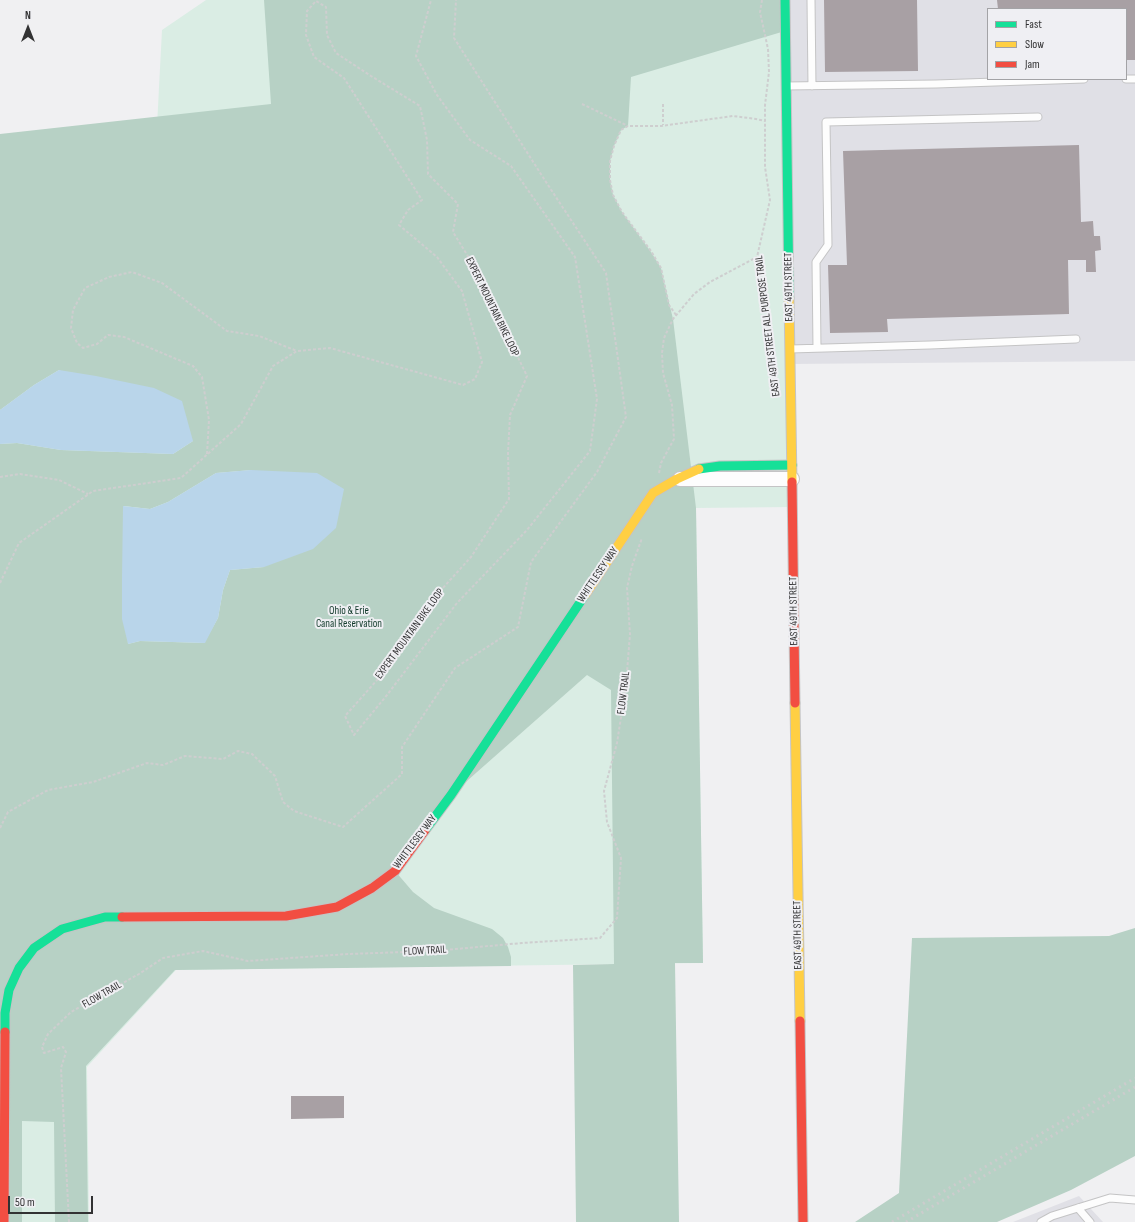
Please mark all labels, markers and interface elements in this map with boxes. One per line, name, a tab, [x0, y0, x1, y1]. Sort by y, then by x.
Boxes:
north arrow	[8, 8, 48, 48]
legend	[987, 8, 1127, 80]
text: N	[25, 9, 31, 22]
text: Fast	[1025, 17, 1042, 32]
text: Slow	[1025, 37, 1044, 52]
text: Jam	[1025, 57, 1040, 72]
street label: EAST 49TH STREET	[782, 252, 796, 322]
street label: EXPERT MOUNTAIN BIKE LOOP	[462, 255, 522, 359]
street label: EAST 49TH STREET ALL PURPOSE TRAIL	[753, 255, 783, 397]
street label: WHITTLESEY WAY	[575, 545, 621, 605]
street label: EAST 49TH STREET	[787, 576, 801, 646]
street label: EXPERT MOUNTAIN BIKE LOOP	[373, 586, 447, 682]
park label: Ohio & Erie Canal Reservation	[316, 604, 382, 630]
street label: FLOW TRAIL	[615, 671, 633, 715]
street label: WHITTLESEY WAY	[391, 813, 439, 871]
street label: EAST 49TH STREET	[791, 900, 805, 970]
street label: FLOW TRAIL	[403, 943, 447, 959]
street label: FLOW TRAIL	[80, 979, 124, 1011]
scale bar	[10, 1188, 95, 1214]
text: 50 m	[15, 1195, 35, 1210]

